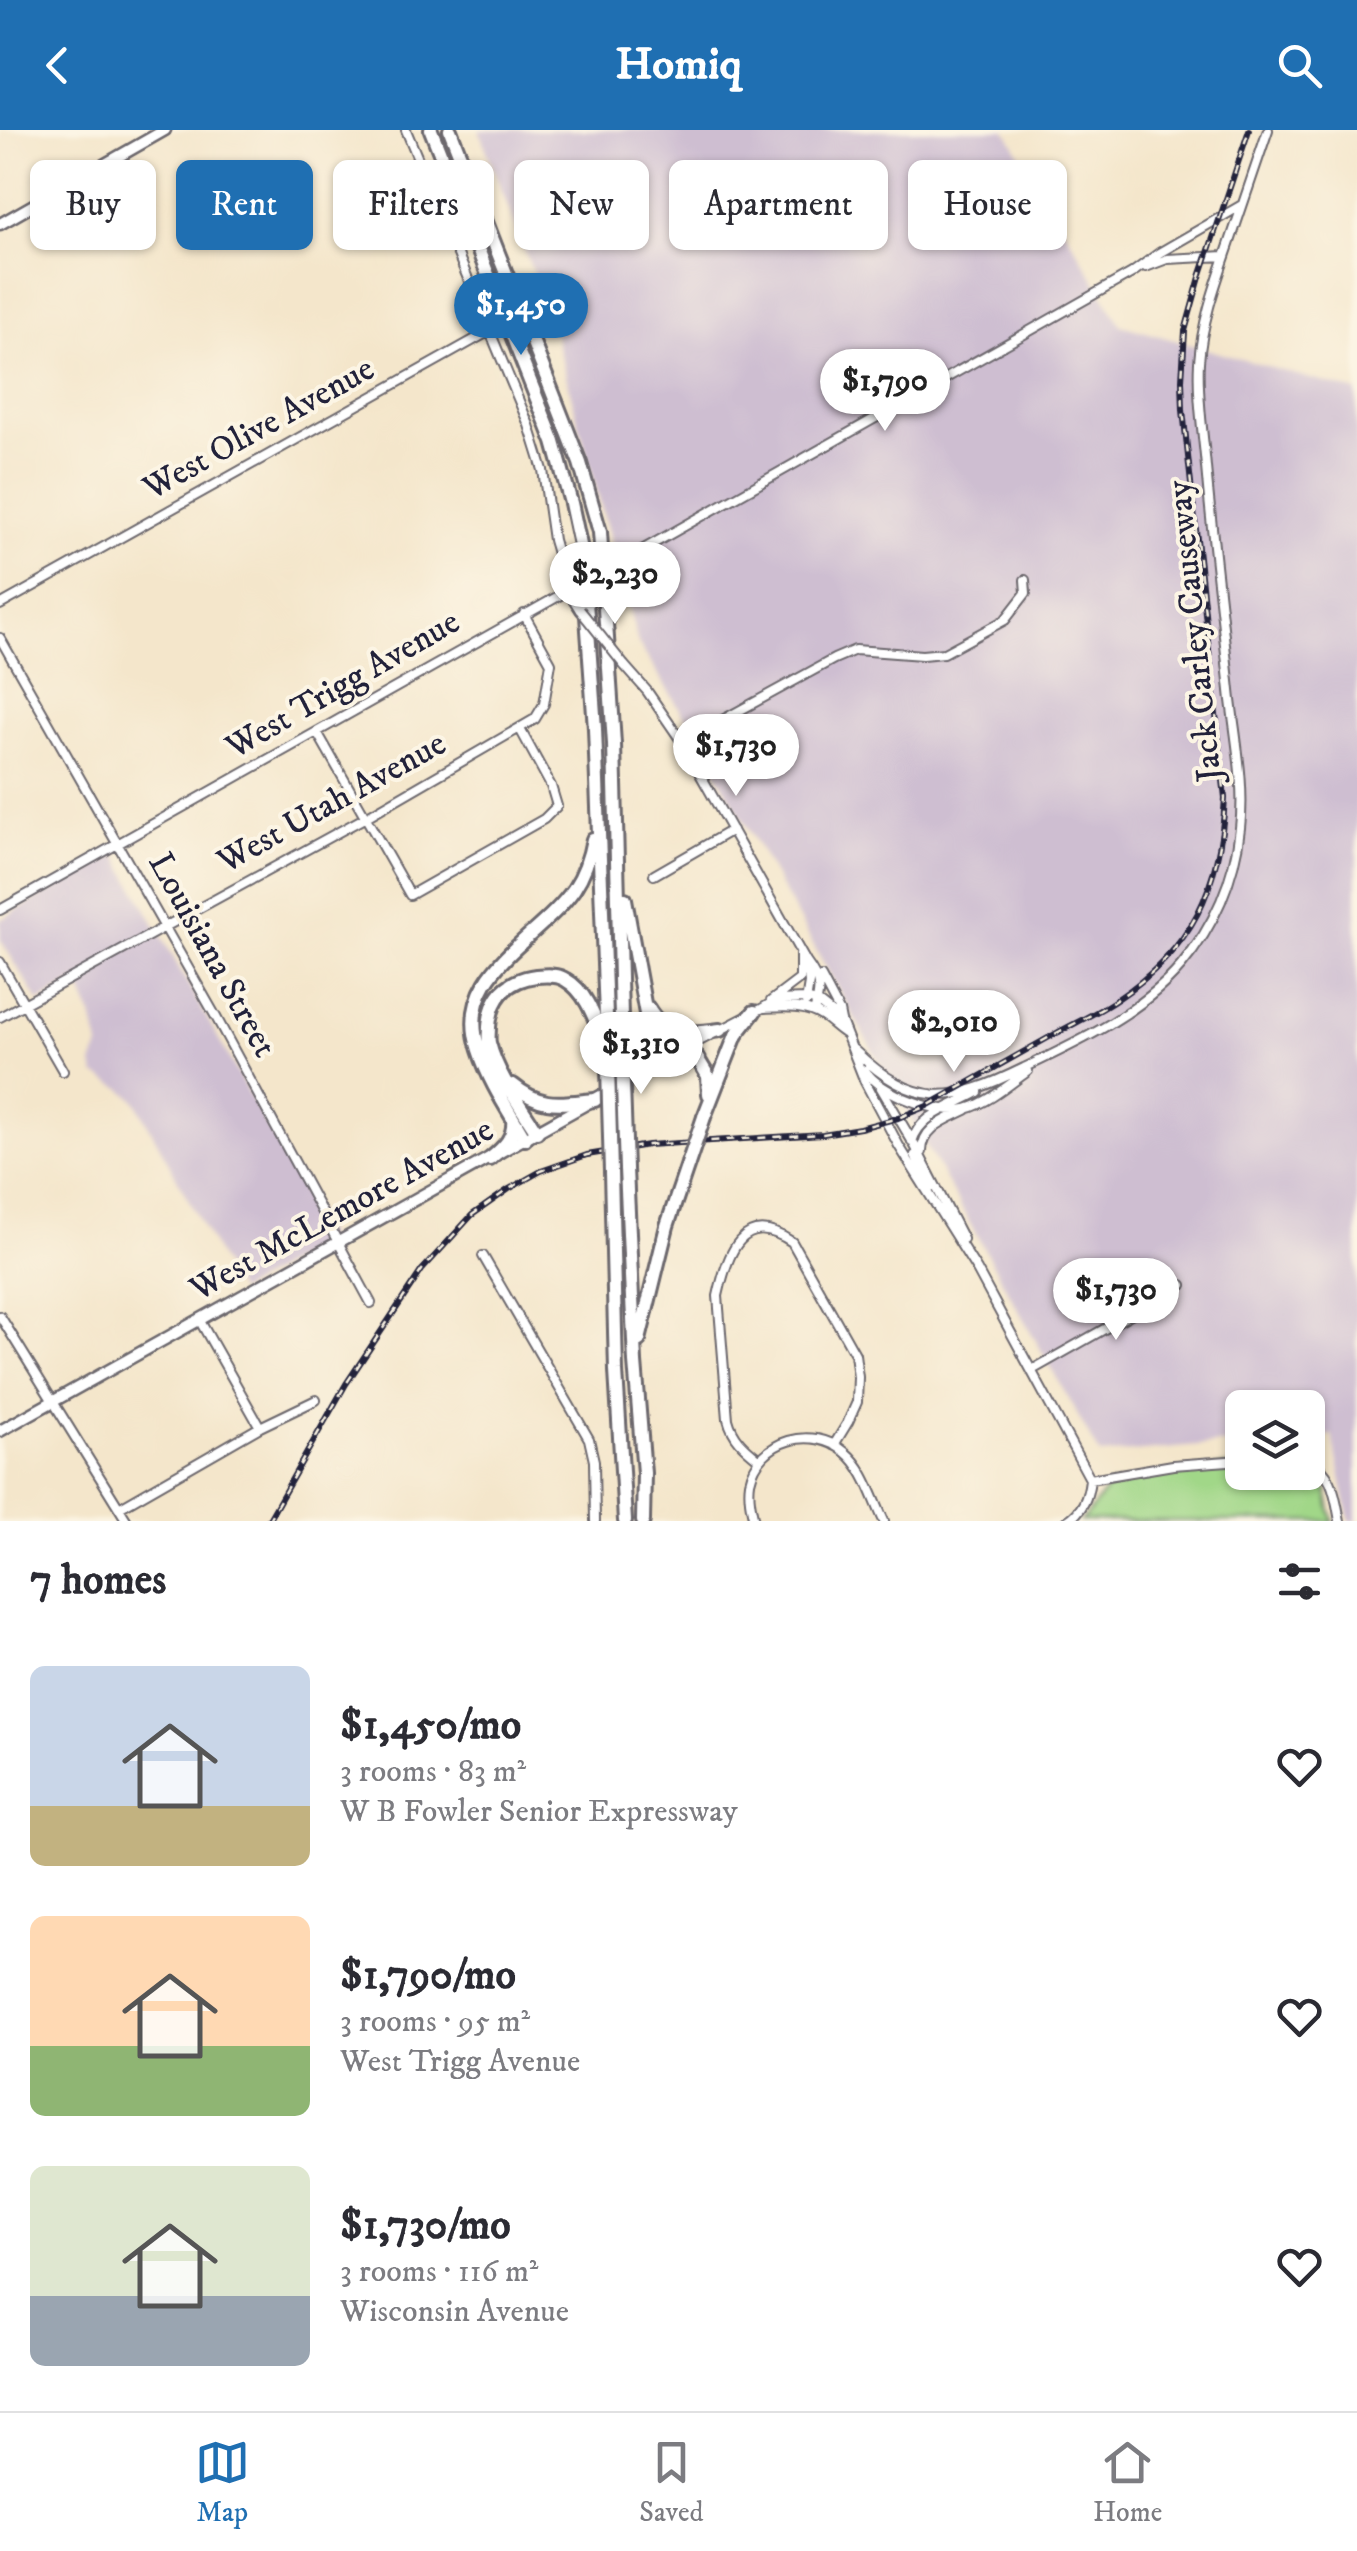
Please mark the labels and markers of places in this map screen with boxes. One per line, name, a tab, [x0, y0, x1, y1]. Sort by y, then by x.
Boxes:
pin: $1,450	[440, 273, 602, 358]
pin: $1,790	[804, 349, 966, 434]
pin: $2,230	[534, 542, 696, 627]
pin: $1,730	[655, 714, 817, 799]
pin: $2,010	[873, 990, 1035, 1075]
pin: $1,310	[560, 1012, 722, 1097]
pin: $1,730	[1035, 1258, 1197, 1343]

